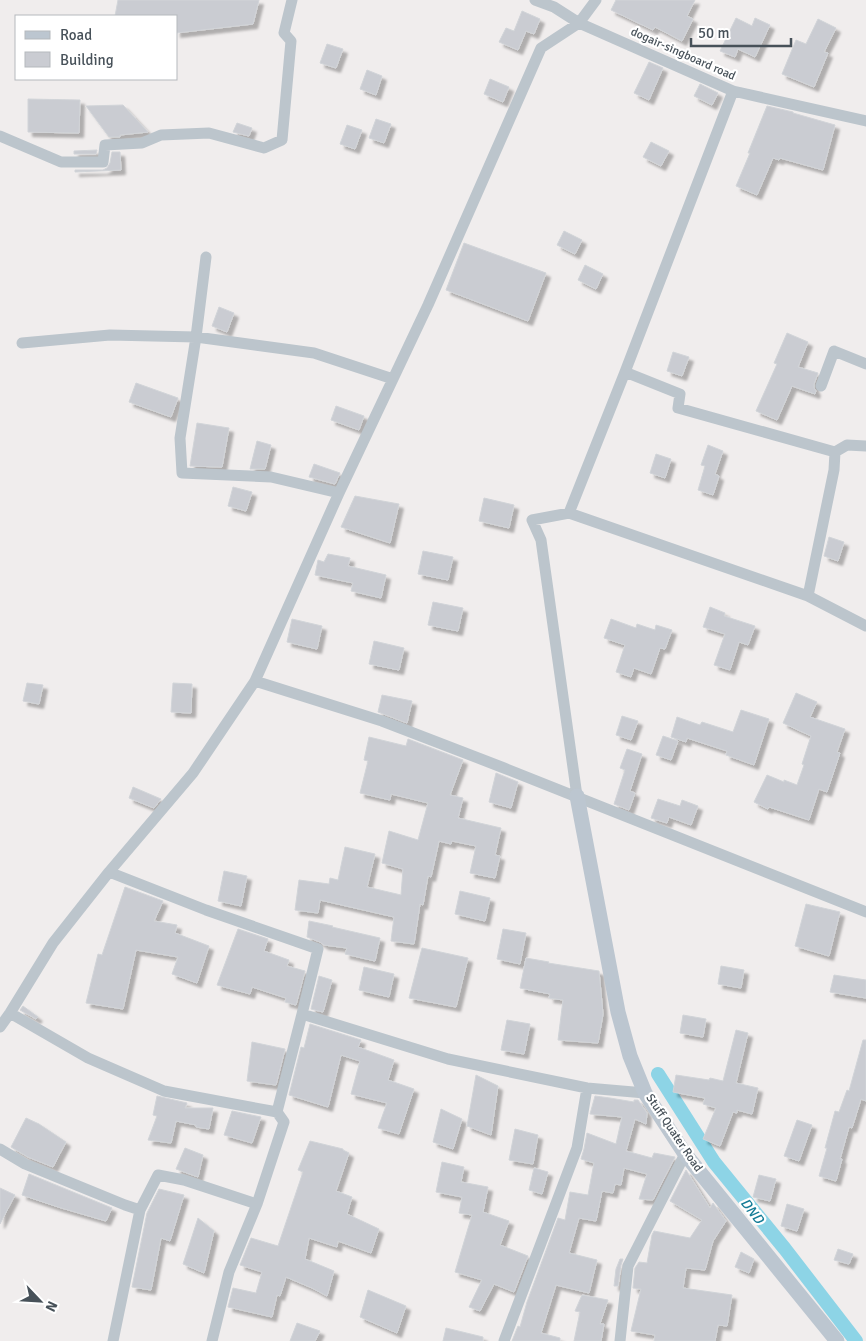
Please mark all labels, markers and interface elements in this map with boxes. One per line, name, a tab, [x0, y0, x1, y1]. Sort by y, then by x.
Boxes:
legend	[15, 15, 178, 80]
scale bar	[691, 15, 791, 47]
street label: dogair-singboard road	[628, 24, 738, 84]
text: 50 m	[698, 24, 729, 42]
text: Road	[60, 26, 92, 44]
text: Building	[60, 51, 114, 69]
street label: Stuff Quater Road	[642, 1091, 706, 1175]
water label: DND	[737, 1195, 768, 1228]
north arrow	[15, 1276, 65, 1326]
text: N	[42, 1298, 61, 1314]

